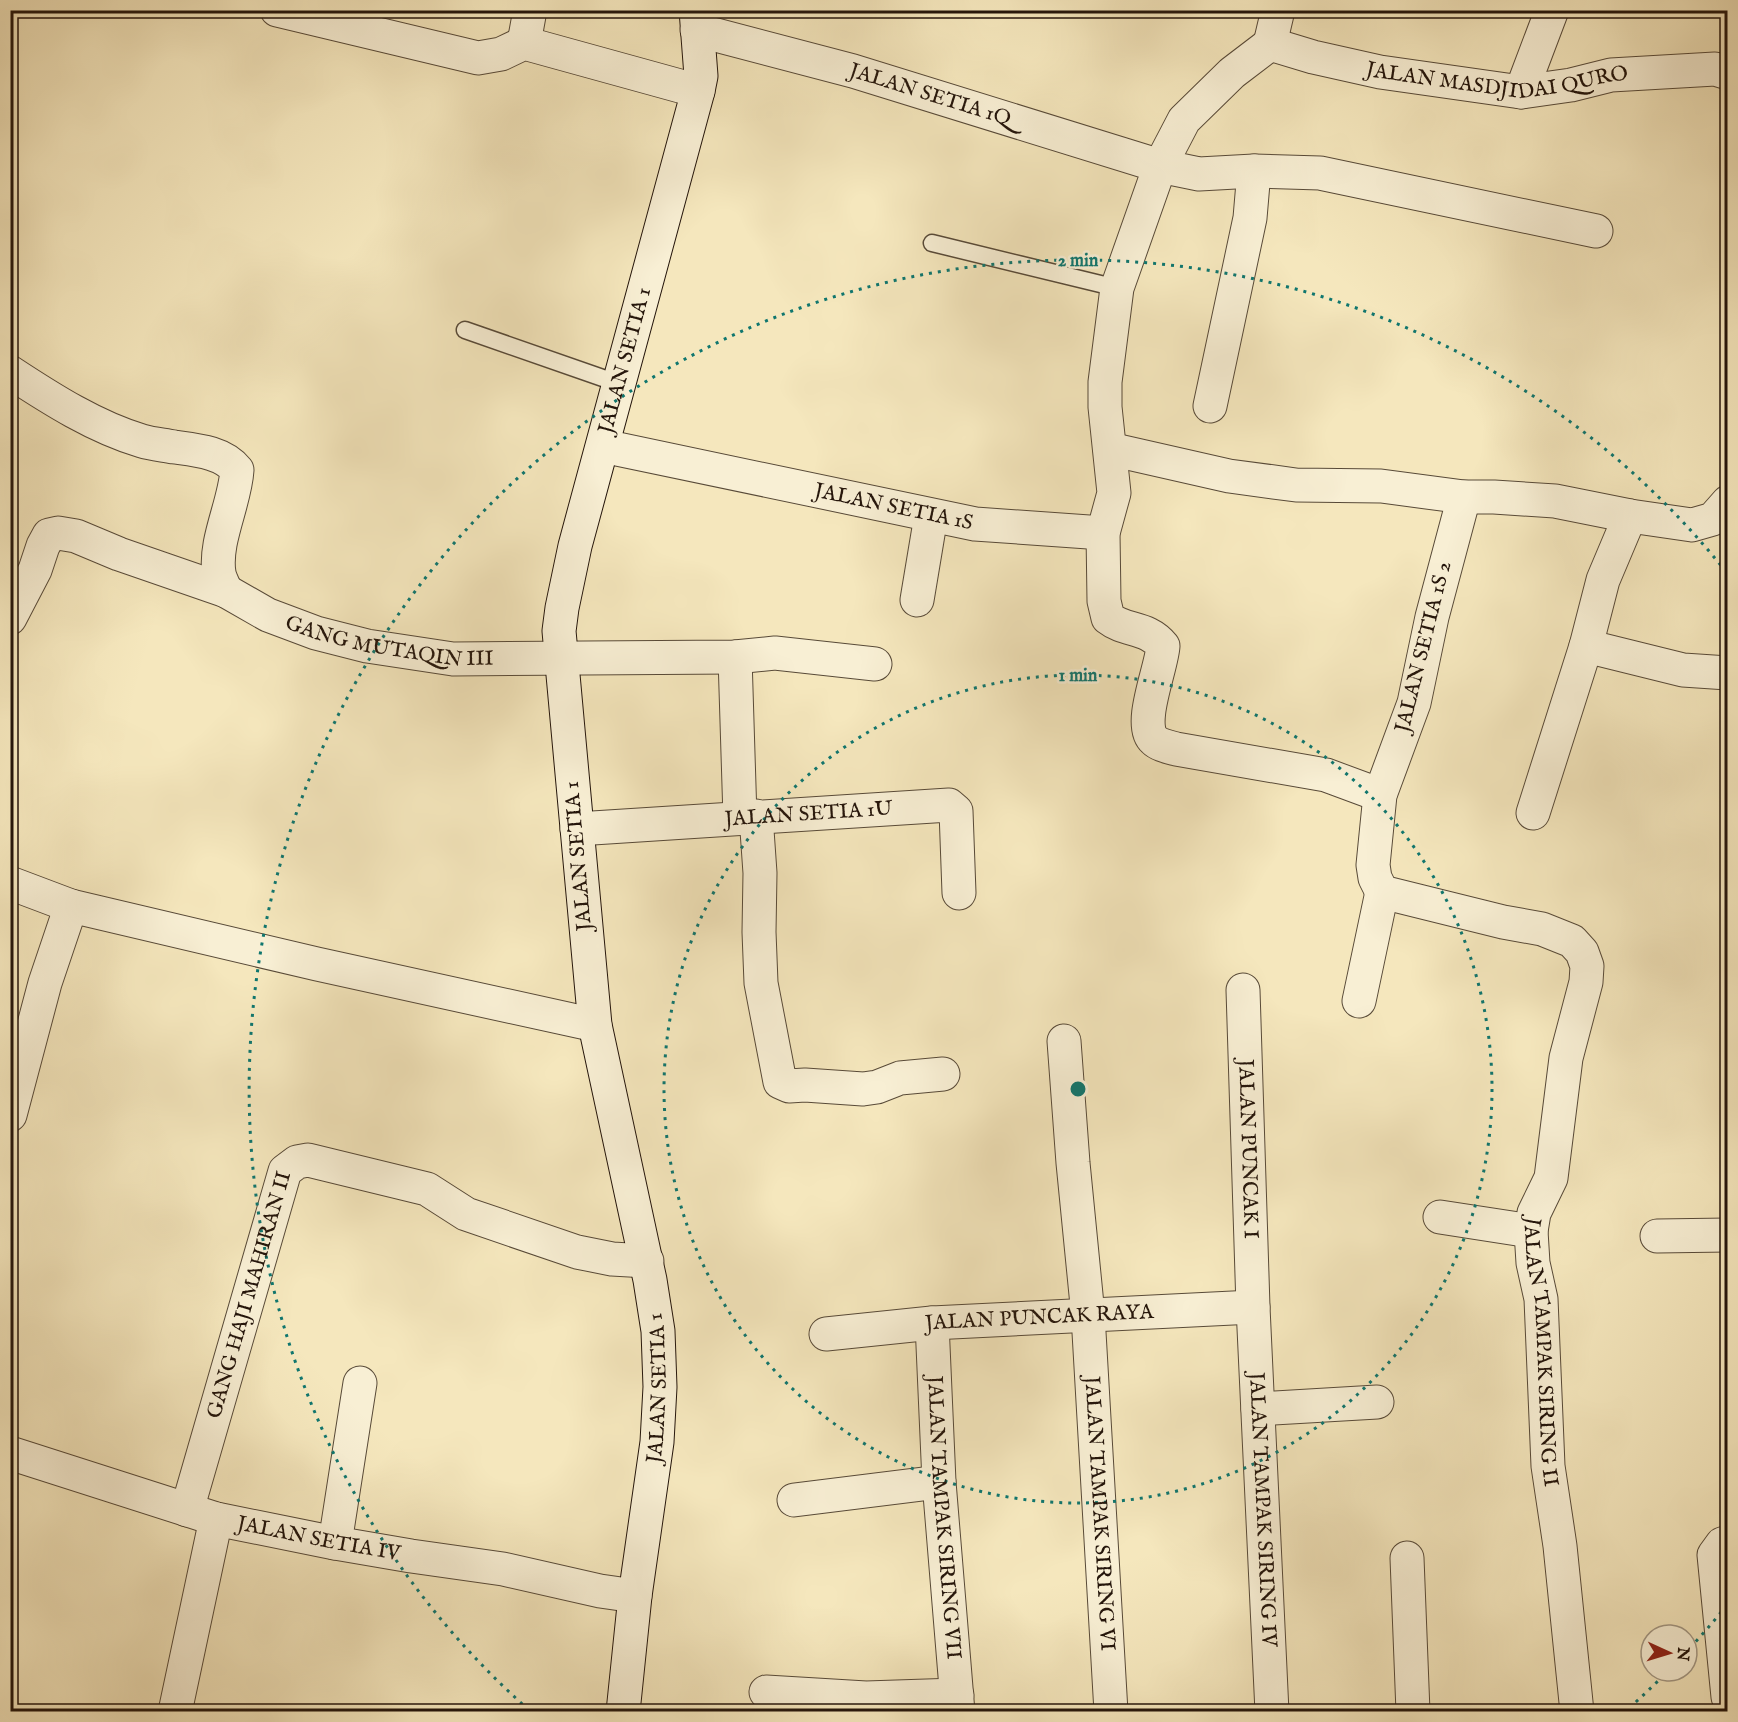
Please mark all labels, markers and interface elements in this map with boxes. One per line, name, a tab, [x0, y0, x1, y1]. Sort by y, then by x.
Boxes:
street label: JALAN MASDJIDAI QURO	[1361, 55, 1629, 106]
street label: JALAN SETIA 1Q	[844, 57, 1028, 137]
text: 2 min	[1058, 250, 1099, 273]
street label: JALAN SETIA 1	[592, 284, 658, 439]
street label: JALAN SETIA 1S	[810, 477, 975, 537]
street label: JALAN SETIA 1S 2	[1389, 558, 1458, 737]
street label: GANG MUTAQIN III	[281, 609, 494, 674]
text: 1 min	[1059, 665, 1098, 688]
street label: JALAN SETIA 1	[559, 780, 599, 934]
street label: JALAN SETIA 1U	[722, 795, 894, 833]
street label: JALAN PUNCAK I	[1232, 1057, 1264, 1239]
centre of rings	[1068, 1079, 1088, 1099]
street label: GANG HAJI MAHIRAN II	[201, 1168, 298, 1422]
street label: JALAN TAMPAK SIRING II	[1517, 1213, 1564, 1489]
street label: JALAN PUNCAK RAYA	[922, 1298, 1155, 1337]
street label: JALAN SETIA 1	[640, 1311, 674, 1467]
street label: JALAN TAMPAK SIRING IV	[1242, 1370, 1282, 1649]
street label: JALAN TAMPAK SIRING VII	[921, 1373, 967, 1660]
street label: JALAN TAMPAK SIRING VI	[1078, 1373, 1121, 1652]
street label: JALAN SETIA IV	[233, 1510, 404, 1568]
north arrow	[1639, 1623, 1699, 1683]
text: N	[1671, 1645, 1692, 1662]

